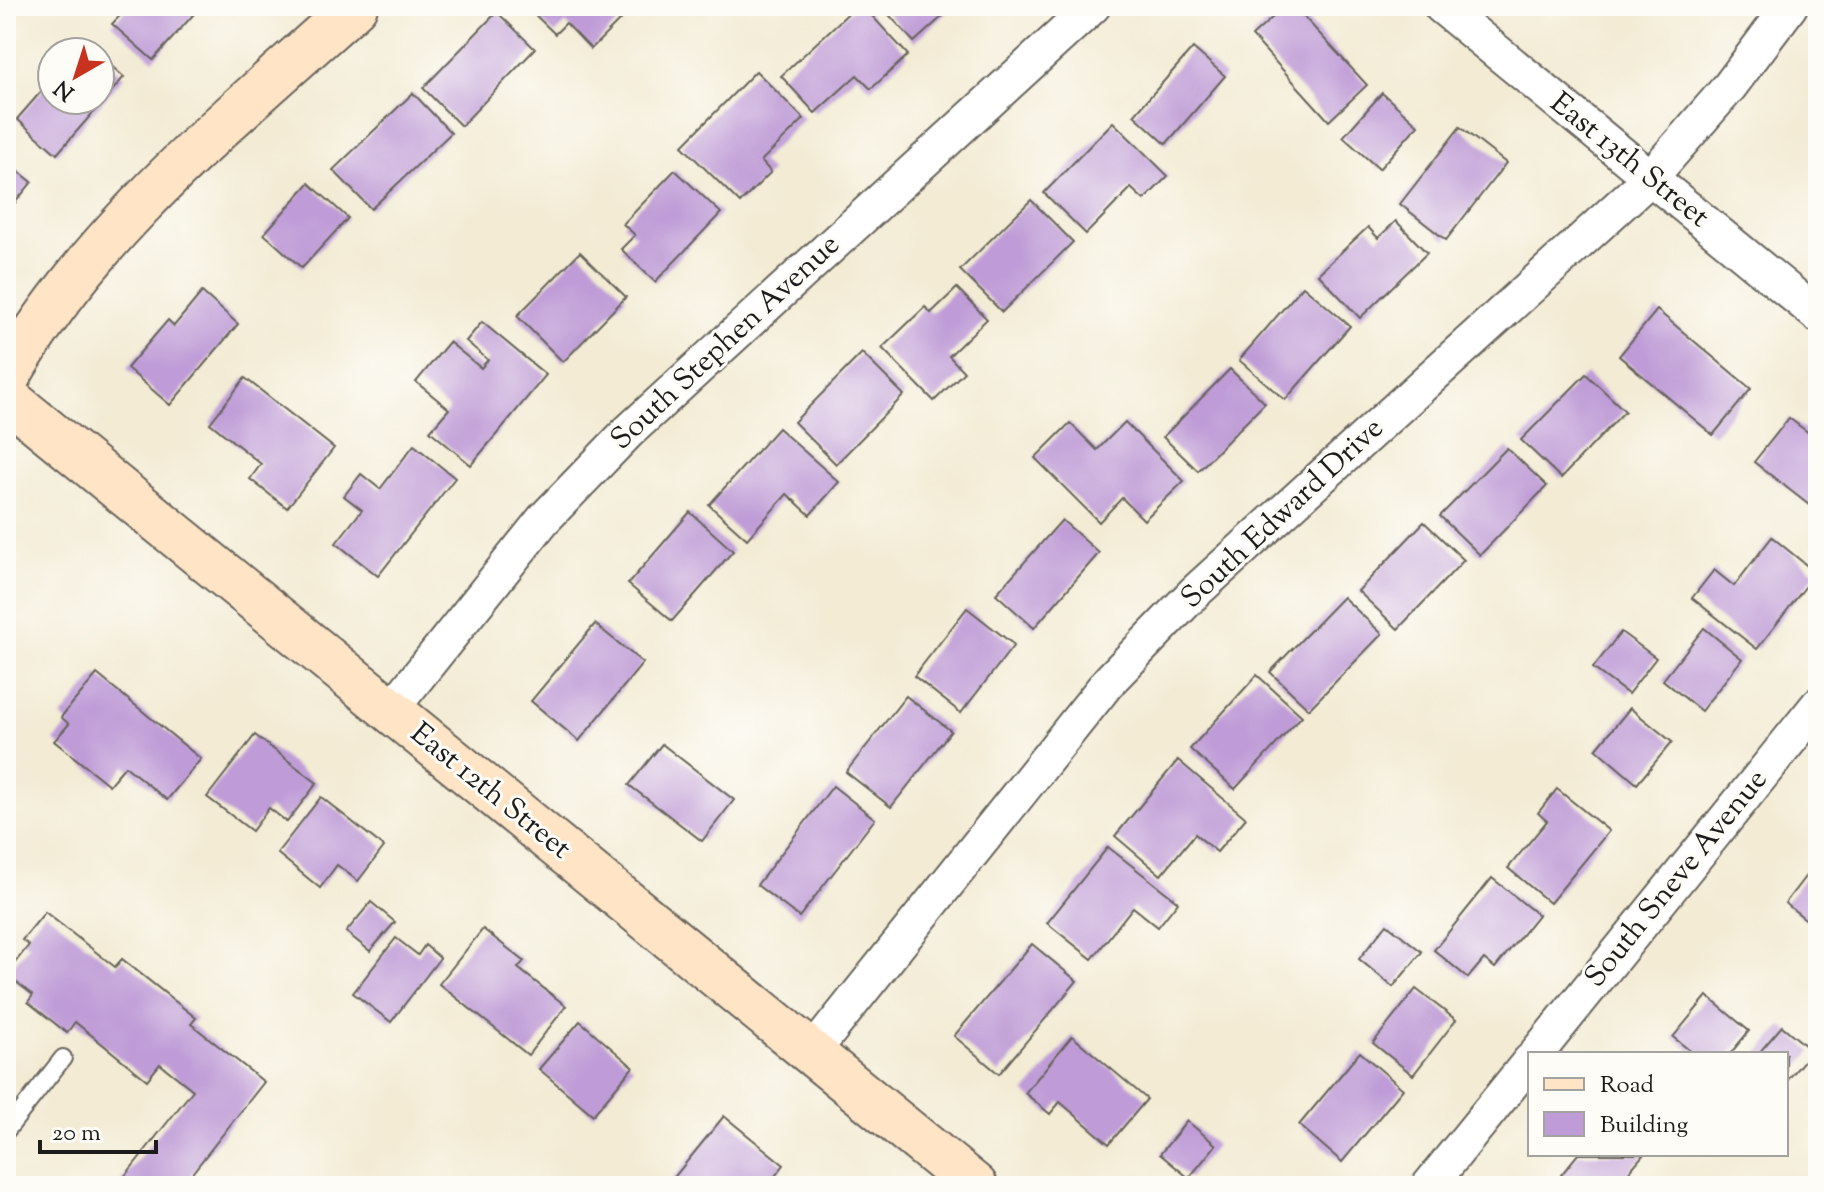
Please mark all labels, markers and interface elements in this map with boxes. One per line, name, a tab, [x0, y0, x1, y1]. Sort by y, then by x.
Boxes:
north arrow	[36, 36, 116, 116]
text: N	[48, 71, 82, 107]
street label: East 13th Street	[1540, 83, 1718, 239]
street label: South Stephen Avenue	[602, 225, 850, 461]
street label: South Edward Drive	[1172, 409, 1394, 619]
street label: East 12th Street	[400, 714, 580, 870]
street label: South Sneve Avenue	[1575, 761, 1779, 997]
legend	[1528, 1052, 1788, 1156]
text: Road	[1600, 1069, 1654, 1103]
scale bar	[40, 1104, 156, 1154]
text: Building	[1600, 1109, 1689, 1143]
text: 20 m	[52, 1117, 101, 1151]

